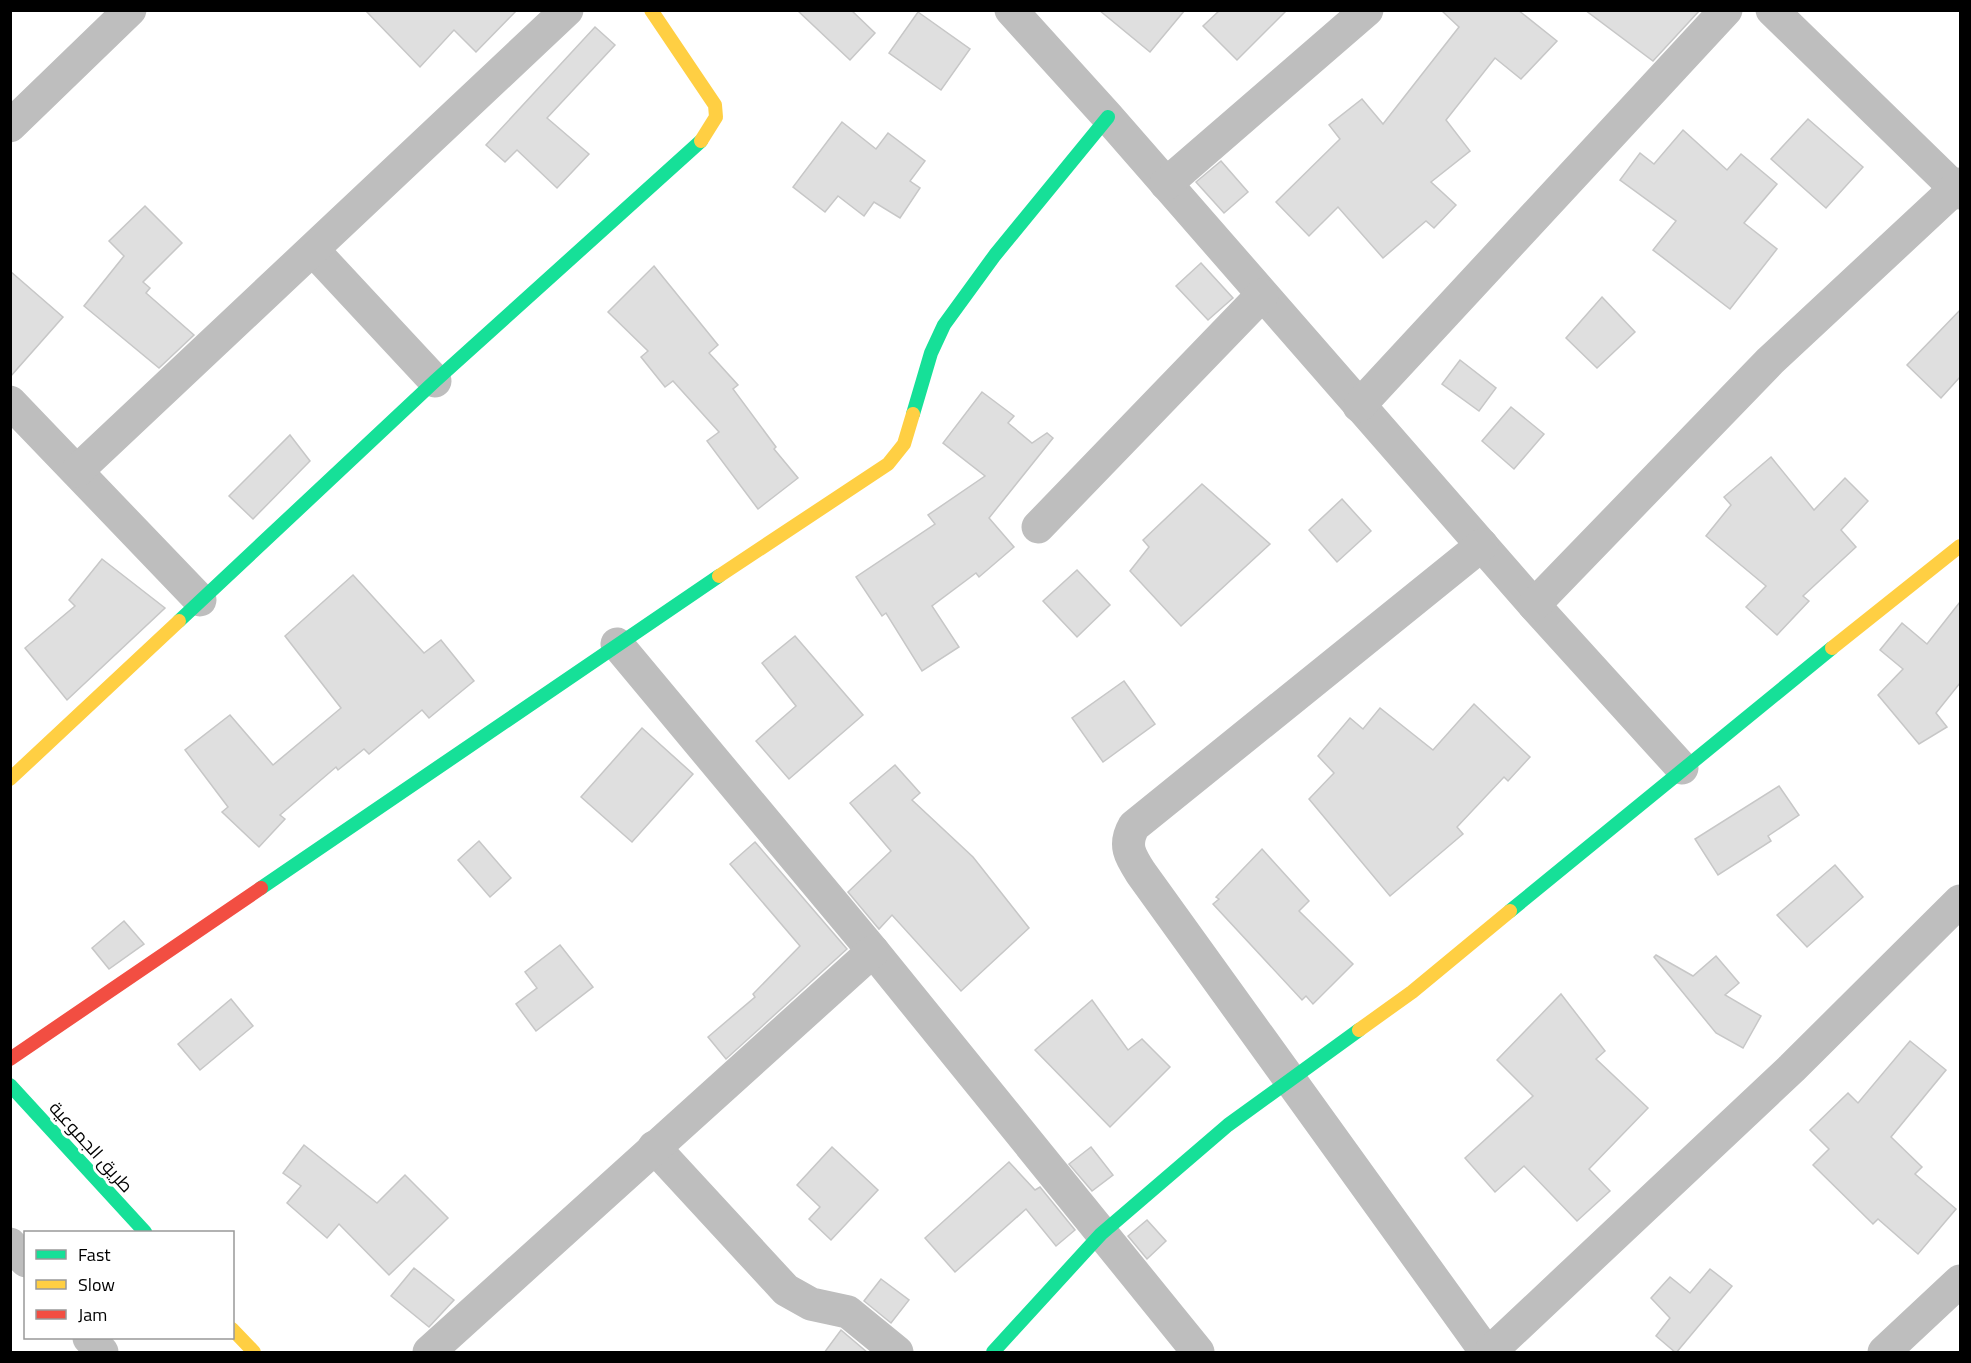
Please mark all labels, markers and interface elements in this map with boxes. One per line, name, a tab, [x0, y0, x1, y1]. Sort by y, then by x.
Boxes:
street label: طريق الجموعية	[43, 1095, 140, 1198]
legend	[24, 1231, 234, 1339]
text: Fast	[78, 1241, 111, 1268]
text: Slow	[78, 1271, 115, 1298]
text: Jam	[78, 1301, 107, 1328]

